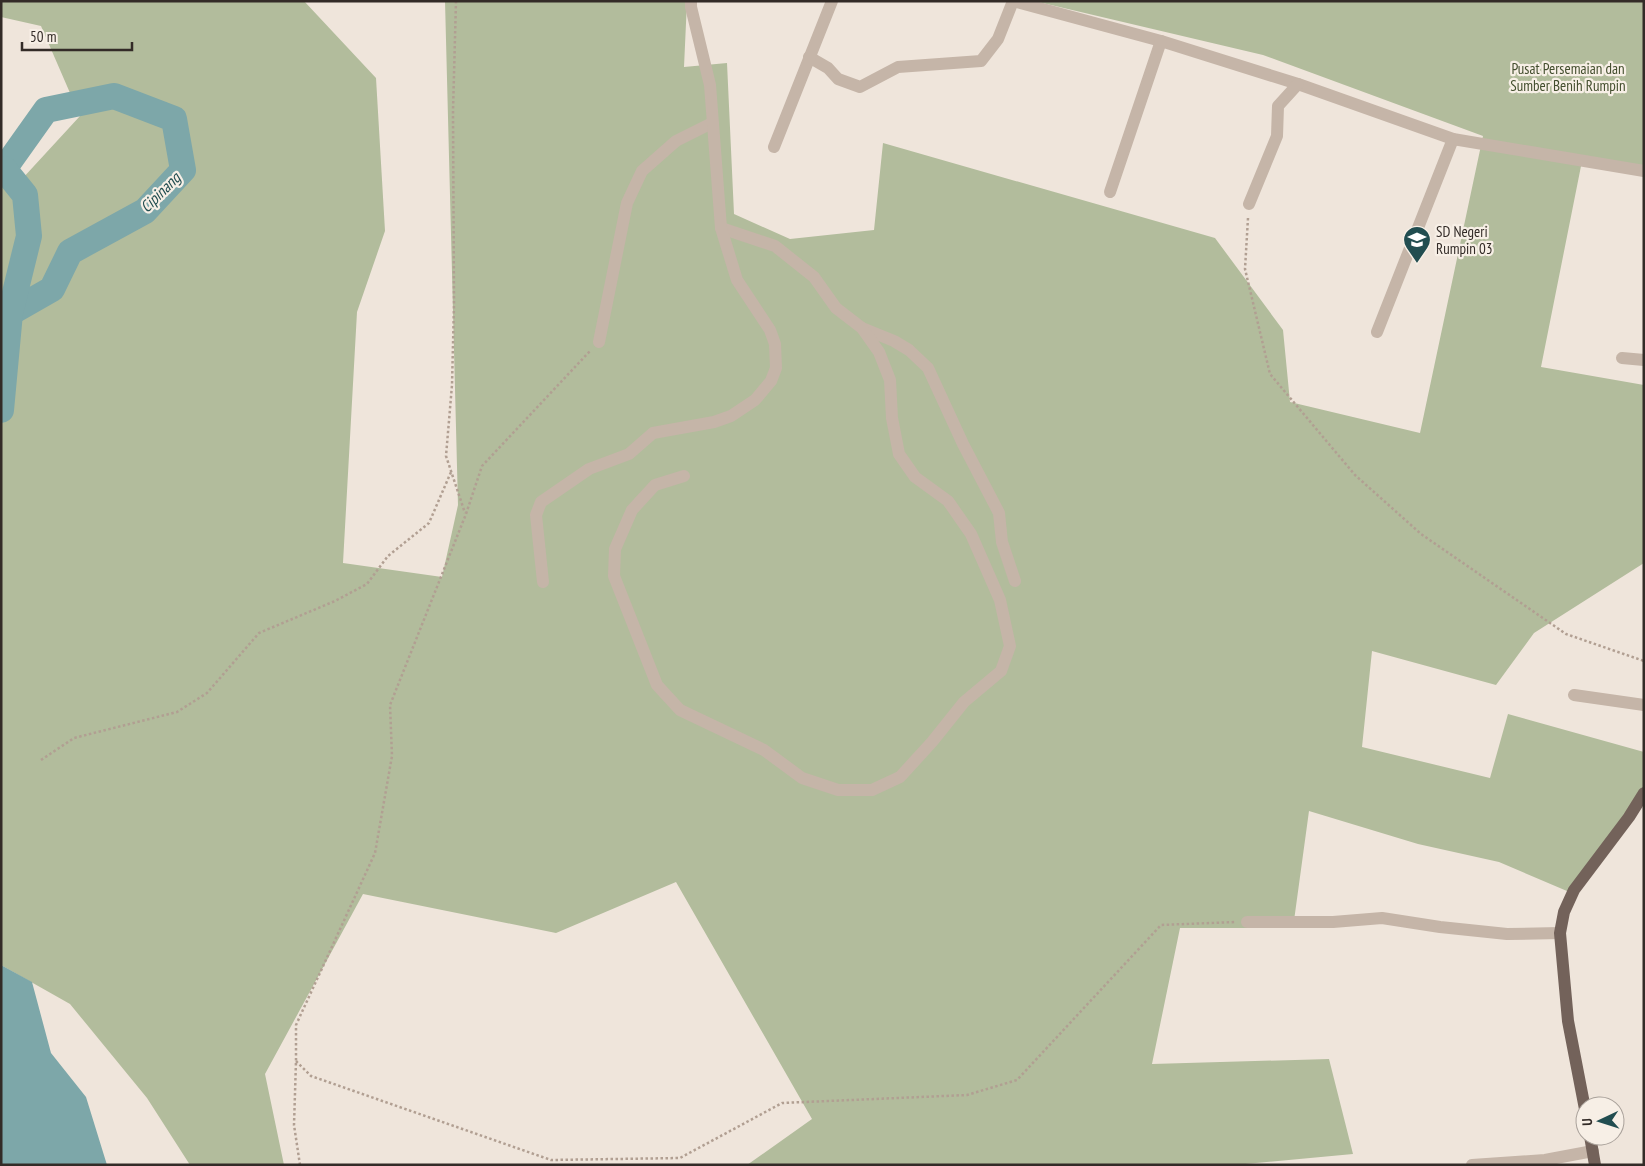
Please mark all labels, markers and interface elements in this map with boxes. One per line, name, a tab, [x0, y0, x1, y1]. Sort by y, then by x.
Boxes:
scale bar	[22, 20, 132, 52]
text: 50 m	[30, 27, 56, 46]
park label: Pusat Persemaian dan Sumber Benih Rumpin	[1510, 59, 1626, 95]
water label: Cipinang	[136, 167, 185, 216]
place label: SD Negeri Rumpin 03	[1436, 222, 1493, 258]
school or university icon: SD Negeri Rumpin 03	[1402, 225, 1432, 264]
north arrow	[1575, 1096, 1625, 1146]
text: U	[1578, 1118, 1596, 1126]

